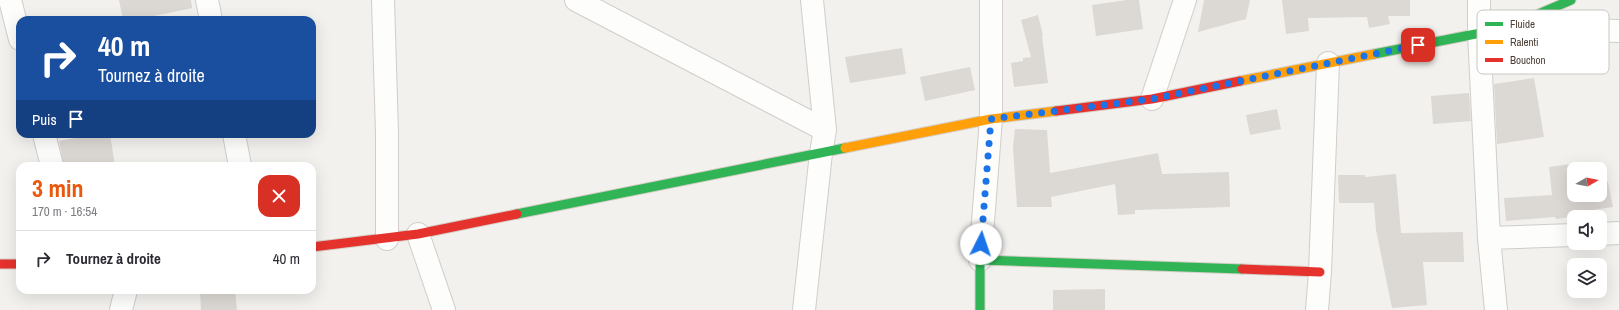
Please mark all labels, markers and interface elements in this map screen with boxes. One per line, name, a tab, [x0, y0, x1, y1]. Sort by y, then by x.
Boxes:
legend	[1477, 10, 1609, 74]
text: Fluide	[1510, 17, 1535, 31]
text: 40 m	[98, 27, 150, 65]
pin	[1401, 28, 1435, 62]
icon: right	[32, 32, 84, 84]
icon: arrive	[1407, 34, 1429, 56]
text: Ralenti	[1510, 35, 1539, 49]
text: Bouchon	[1510, 53, 1546, 67]
text: Tournez à droite	[98, 63, 205, 88]
icon: arrive	[65, 108, 87, 130]
text: Puis	[32, 109, 57, 130]
north arrow	[1567, 162, 1607, 202]
map controls	[1567, 162, 1607, 298]
text: 3 min	[32, 172, 83, 204]
button: close	[258, 175, 300, 217]
text: 170 m · 16:54	[32, 203, 97, 220]
button: sound	[1567, 210, 1607, 250]
position arrow	[960, 223, 1002, 265]
icon: right	[32, 248, 54, 270]
text: Tournez à droite	[66, 248, 161, 269]
text: 40 m	[273, 248, 300, 269]
button: layers	[1567, 258, 1607, 298]

